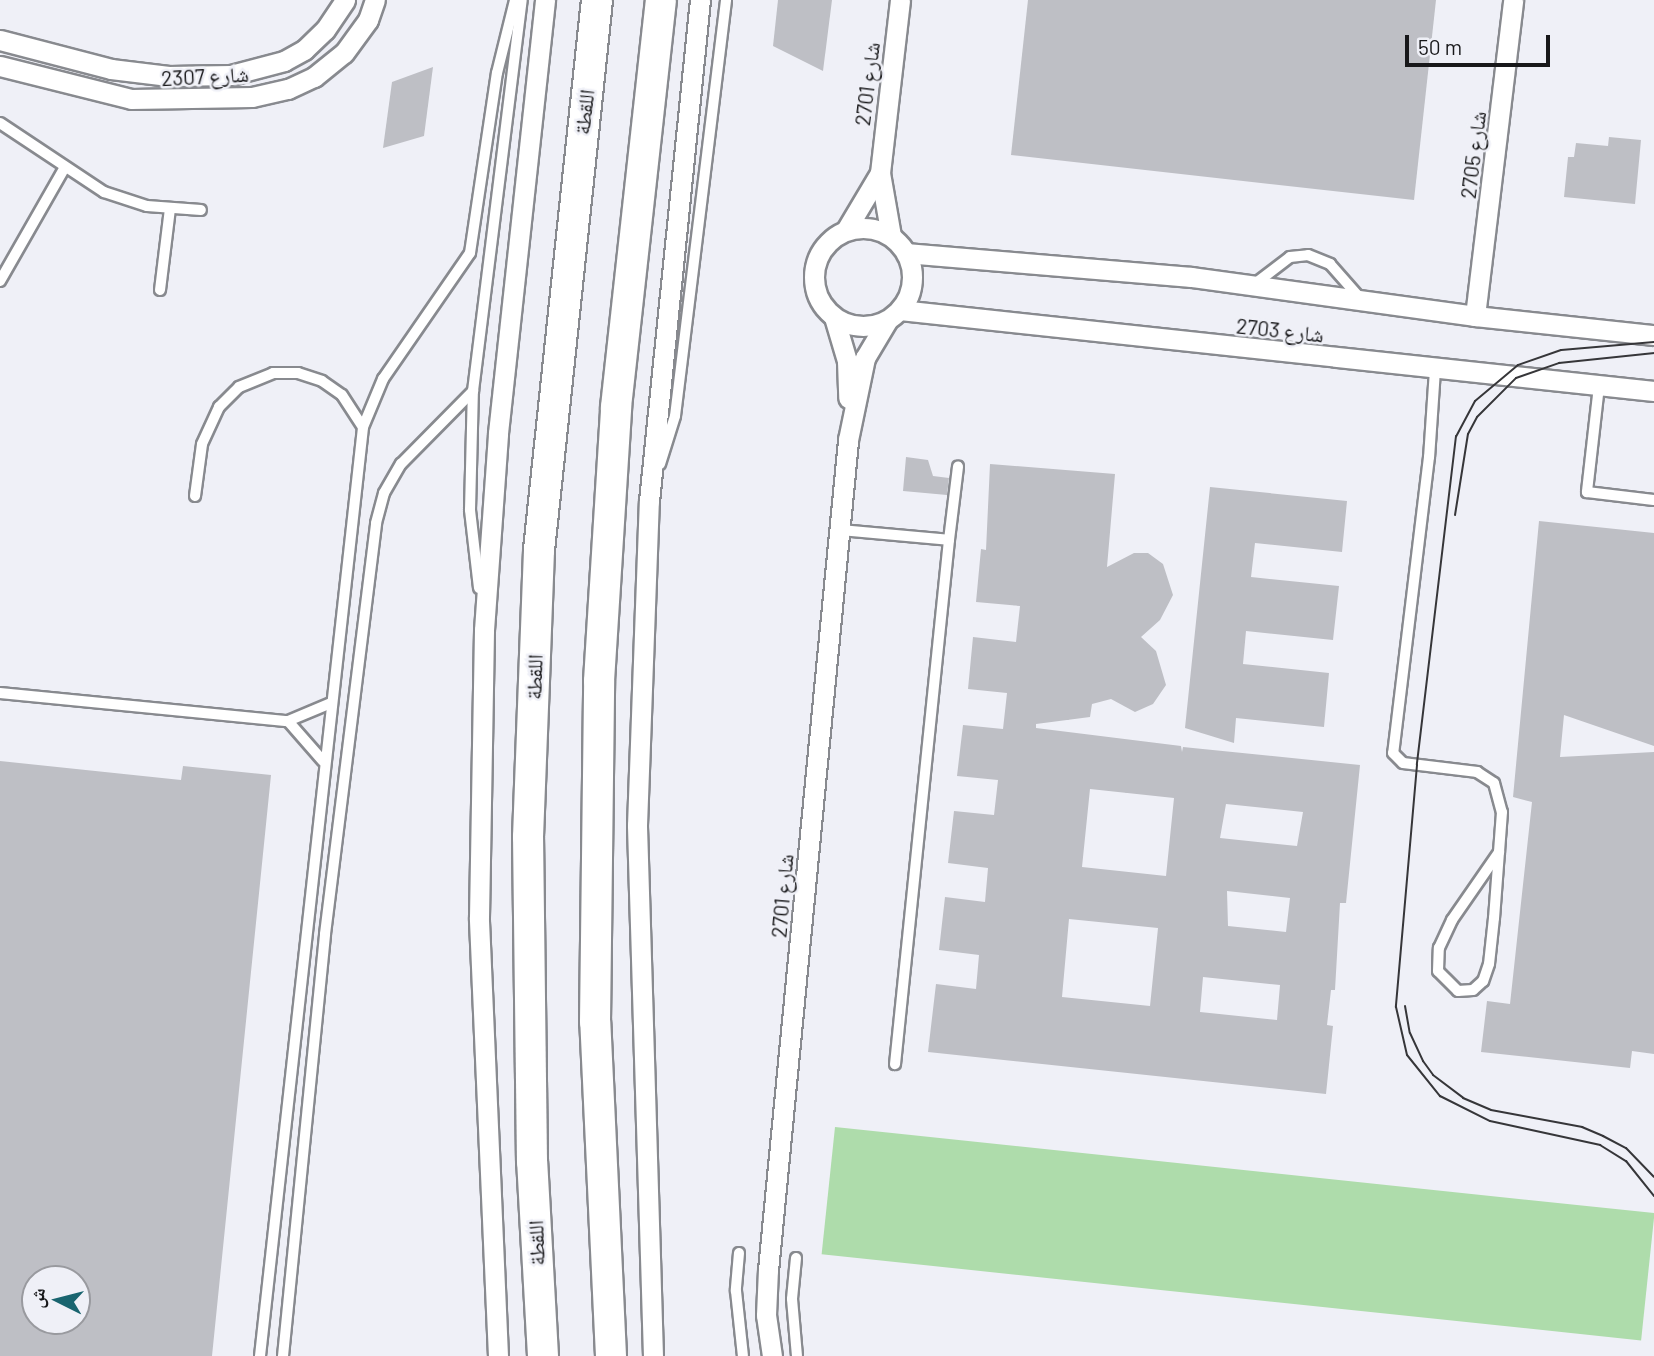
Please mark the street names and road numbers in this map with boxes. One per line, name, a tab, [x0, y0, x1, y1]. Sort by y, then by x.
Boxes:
street label: شارع 2701	[849, 41, 885, 127]
street label: شارع 2307	[160, 61, 250, 91]
street label: اللقطة	[569, 88, 599, 136]
street label: شارع 2705	[1455, 110, 1491, 200]
street label: شارع 2703	[1235, 313, 1325, 347]
street label: اللقطة	[521, 654, 547, 700]
street label: شارع 2701	[766, 853, 798, 939]
street label: اللقطة	[523, 1220, 549, 1266]

